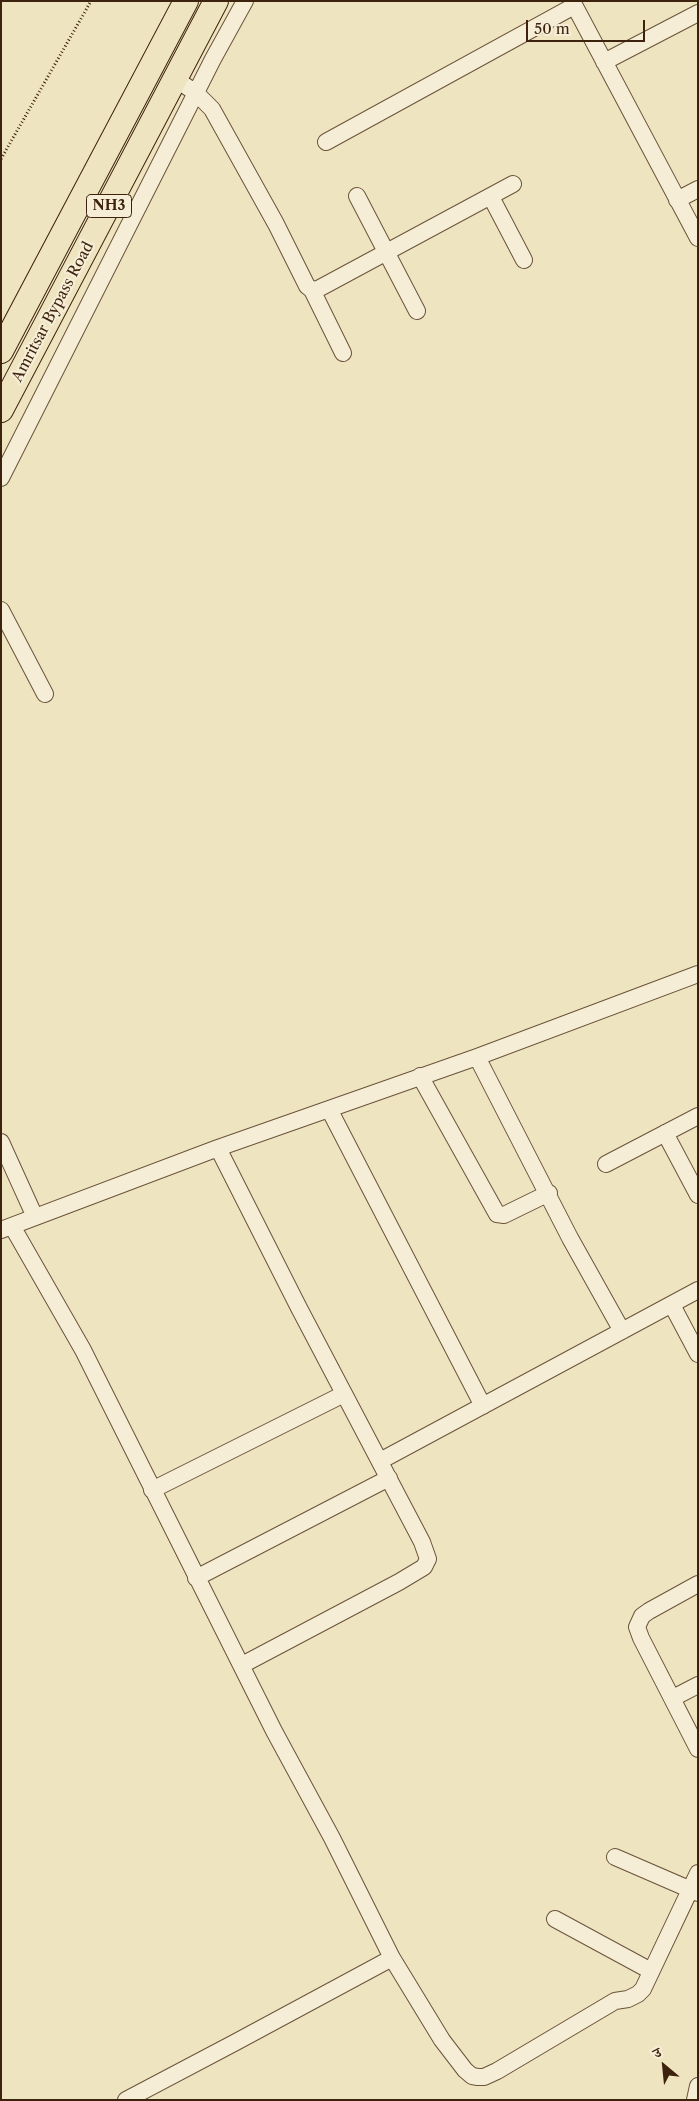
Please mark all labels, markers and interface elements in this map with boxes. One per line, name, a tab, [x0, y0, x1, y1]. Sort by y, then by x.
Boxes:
scale bar	[529, 10, 648, 42]
text: 50 m	[534, 19, 570, 38]
road number: NH3	[86, 195, 132, 218]
street label: Amritsar Bypass Road	[8, 239, 98, 385]
north arrow	[639, 2041, 689, 2091]
text: उ	[650, 2043, 664, 2062]

